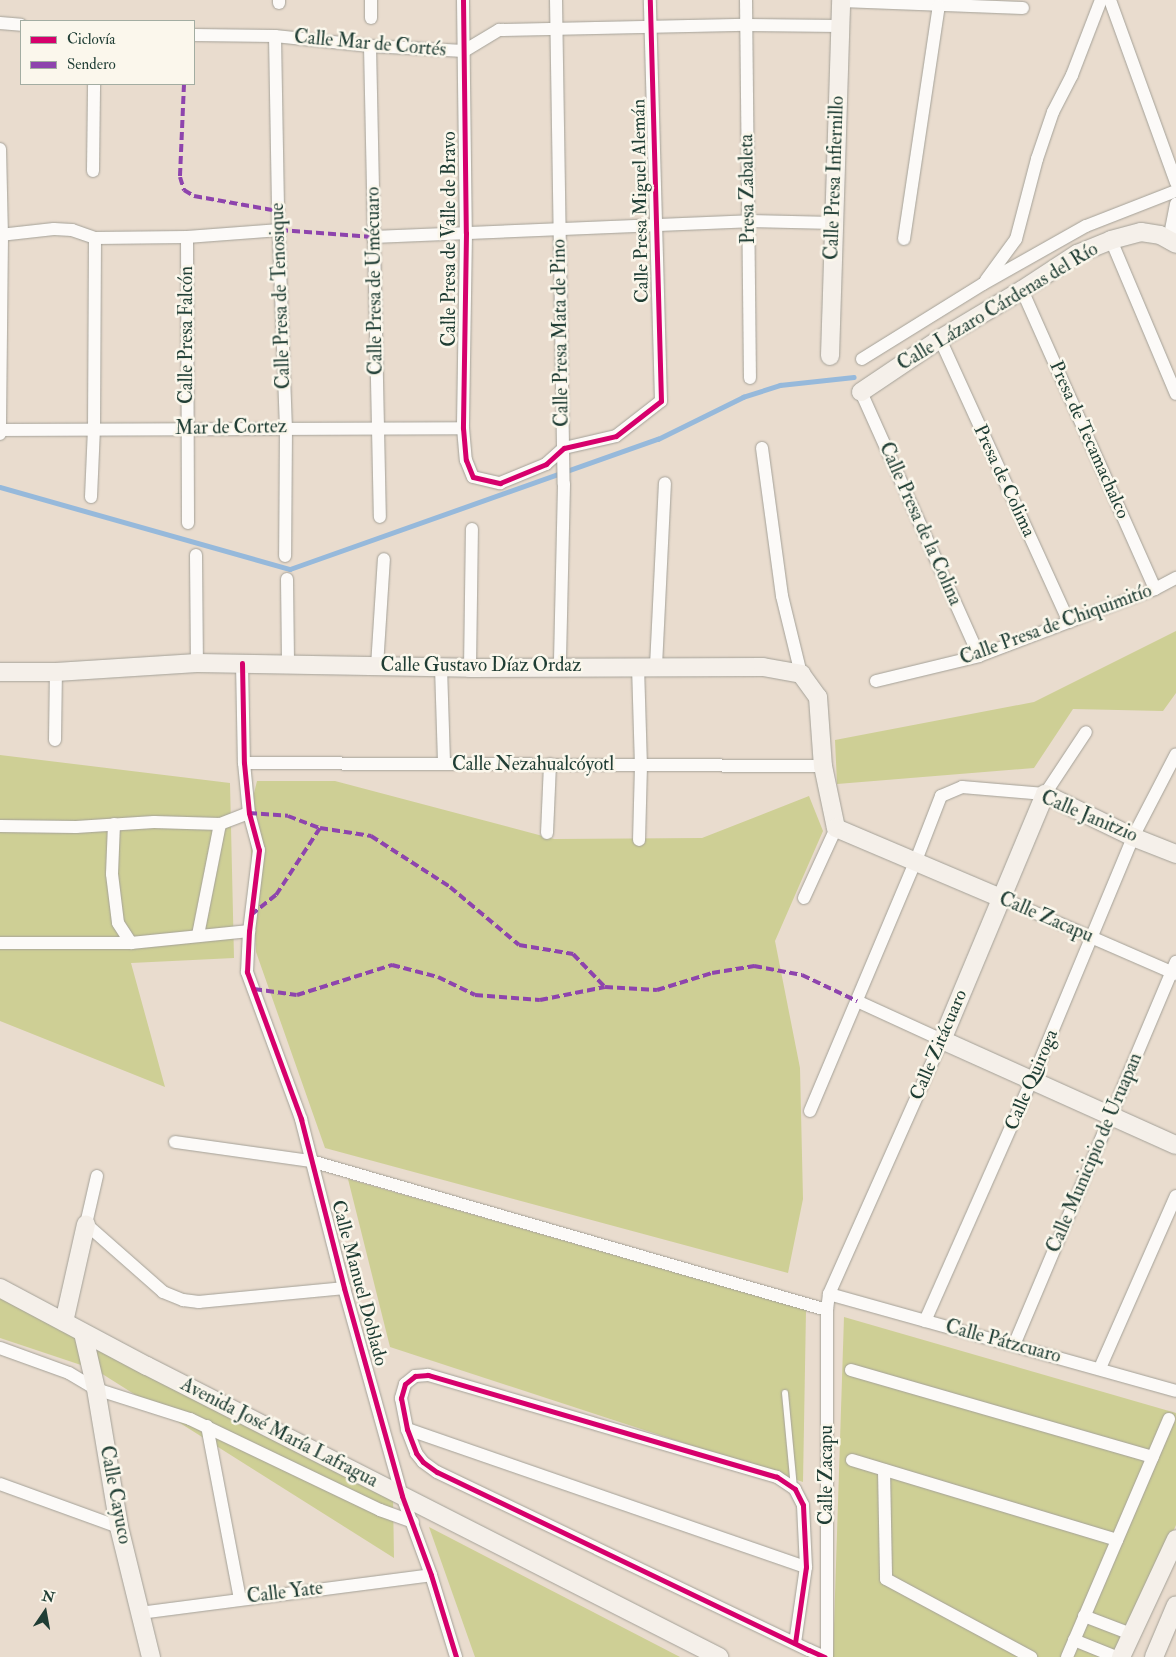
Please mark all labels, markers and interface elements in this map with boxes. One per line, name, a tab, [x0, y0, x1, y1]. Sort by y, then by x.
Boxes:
legend	[20, 20, 195, 85]
street label: Calle Mar de Cortés	[293, 26, 447, 62]
text: Ciclovía	[67, 30, 115, 49]
text: Sendero	[67, 55, 116, 74]
street label: Calle Presa Infiernillo	[821, 96, 849, 260]
street label: Calle Presa Miguel Alemán	[628, 99, 654, 303]
street label: Calle Presa de Valle de Bravo	[439, 131, 461, 347]
street label: Presa Zabaleta	[736, 134, 760, 244]
street label: Calle Presa de Umécuaro	[362, 187, 388, 375]
street label: Calle Presa de Tenosique	[266, 202, 296, 390]
street label: Calle Lázaro Cárdenas del Río	[894, 238, 1102, 376]
street label: Calle Presa Mata de Pino	[548, 239, 574, 427]
street label: Calle Presa Falcón	[176, 266, 198, 404]
street label: Presa de Tecamachalco	[1044, 358, 1134, 522]
street label: Mar de Cortez	[175, 416, 287, 440]
street label: Presa de Colima	[968, 421, 1040, 541]
street label: Calle Presa de la Colina	[874, 439, 966, 609]
street label: Calle Presa de Chiquimitío	[957, 580, 1155, 670]
street label: Calle Gustavo Díaz Ordaz	[381, 655, 581, 677]
street label: Calle Nezahualcóyotl	[452, 754, 614, 776]
street label: Calle Janitzio	[1037, 786, 1141, 848]
street label: Calle Zacapu	[995, 888, 1097, 948]
street label: Calle Zitácuaro	[905, 986, 973, 1104]
street label: Calle Quiroga	[1001, 1026, 1063, 1134]
street label: Calle Municipio de Uruapan	[1043, 1050, 1147, 1256]
street label: Calle Manuel Doblado	[326, 1198, 392, 1368]
street label: Calle Pátzcuaro	[943, 1316, 1063, 1368]
street label: Avenida José María Lafragua	[177, 1373, 381, 1493]
street label: Calle Zacapu	[816, 1425, 838, 1525]
street label: Calle Cayuco	[94, 1444, 136, 1546]
street label: Calle Yate	[246, 1577, 324, 1609]
north arrow	[20, 1587, 70, 1637]
text: N	[40, 1587, 56, 1606]

